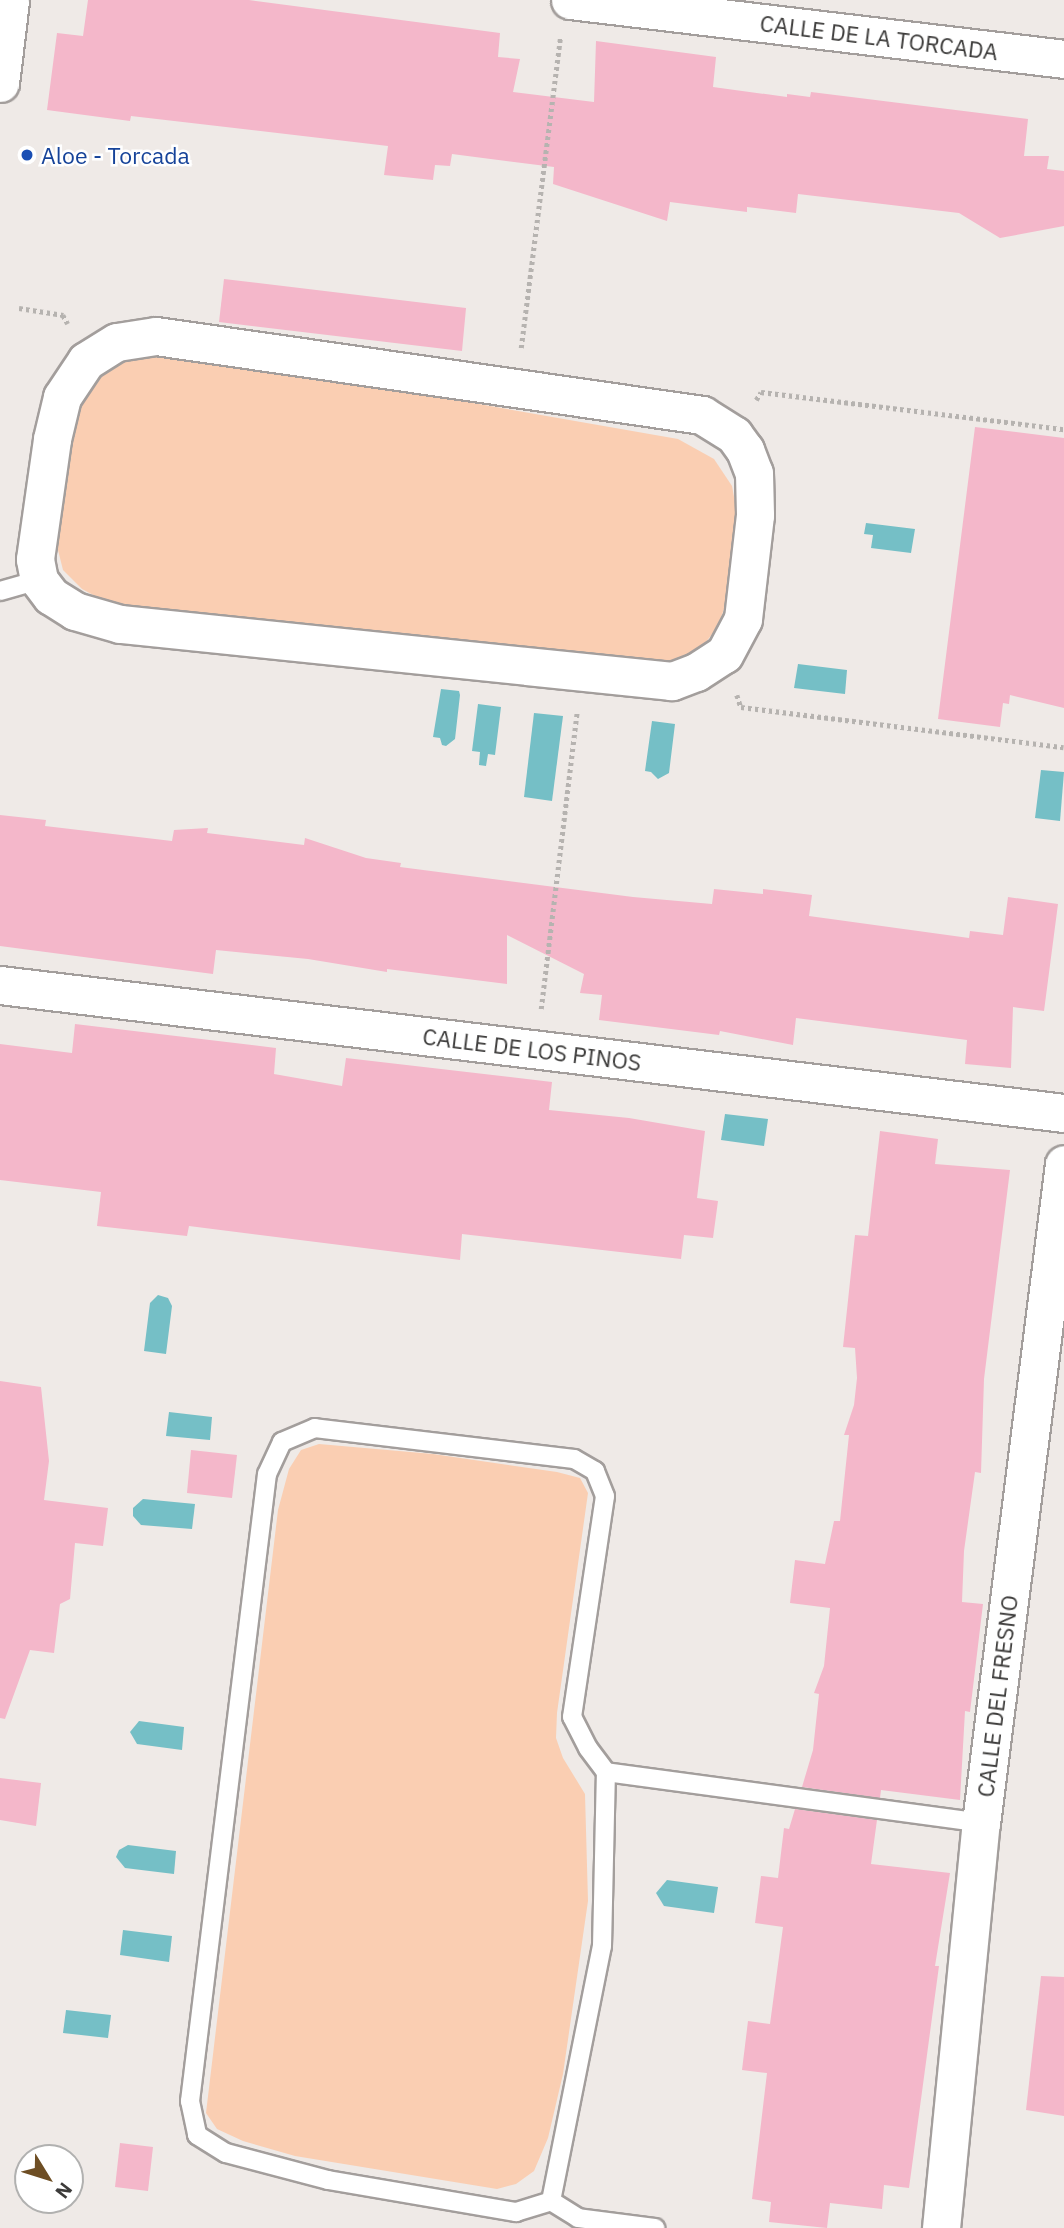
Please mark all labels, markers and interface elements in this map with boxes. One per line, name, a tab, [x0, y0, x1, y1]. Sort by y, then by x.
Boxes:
street label: CALLE DE LA TORCADA	[758, 9, 1000, 65]
place label: Aloe - Torcada	[41, 141, 190, 169]
marker: Aloe - Torcada	[19, 147, 35, 163]
street label: CALLE DE LOS PINOS	[421, 1022, 643, 1076]
street label: CALLE DEL FRESNO	[971, 1593, 1023, 1799]
north arrow	[14, 2144, 84, 2214]
text: N	[50, 2178, 78, 2204]

